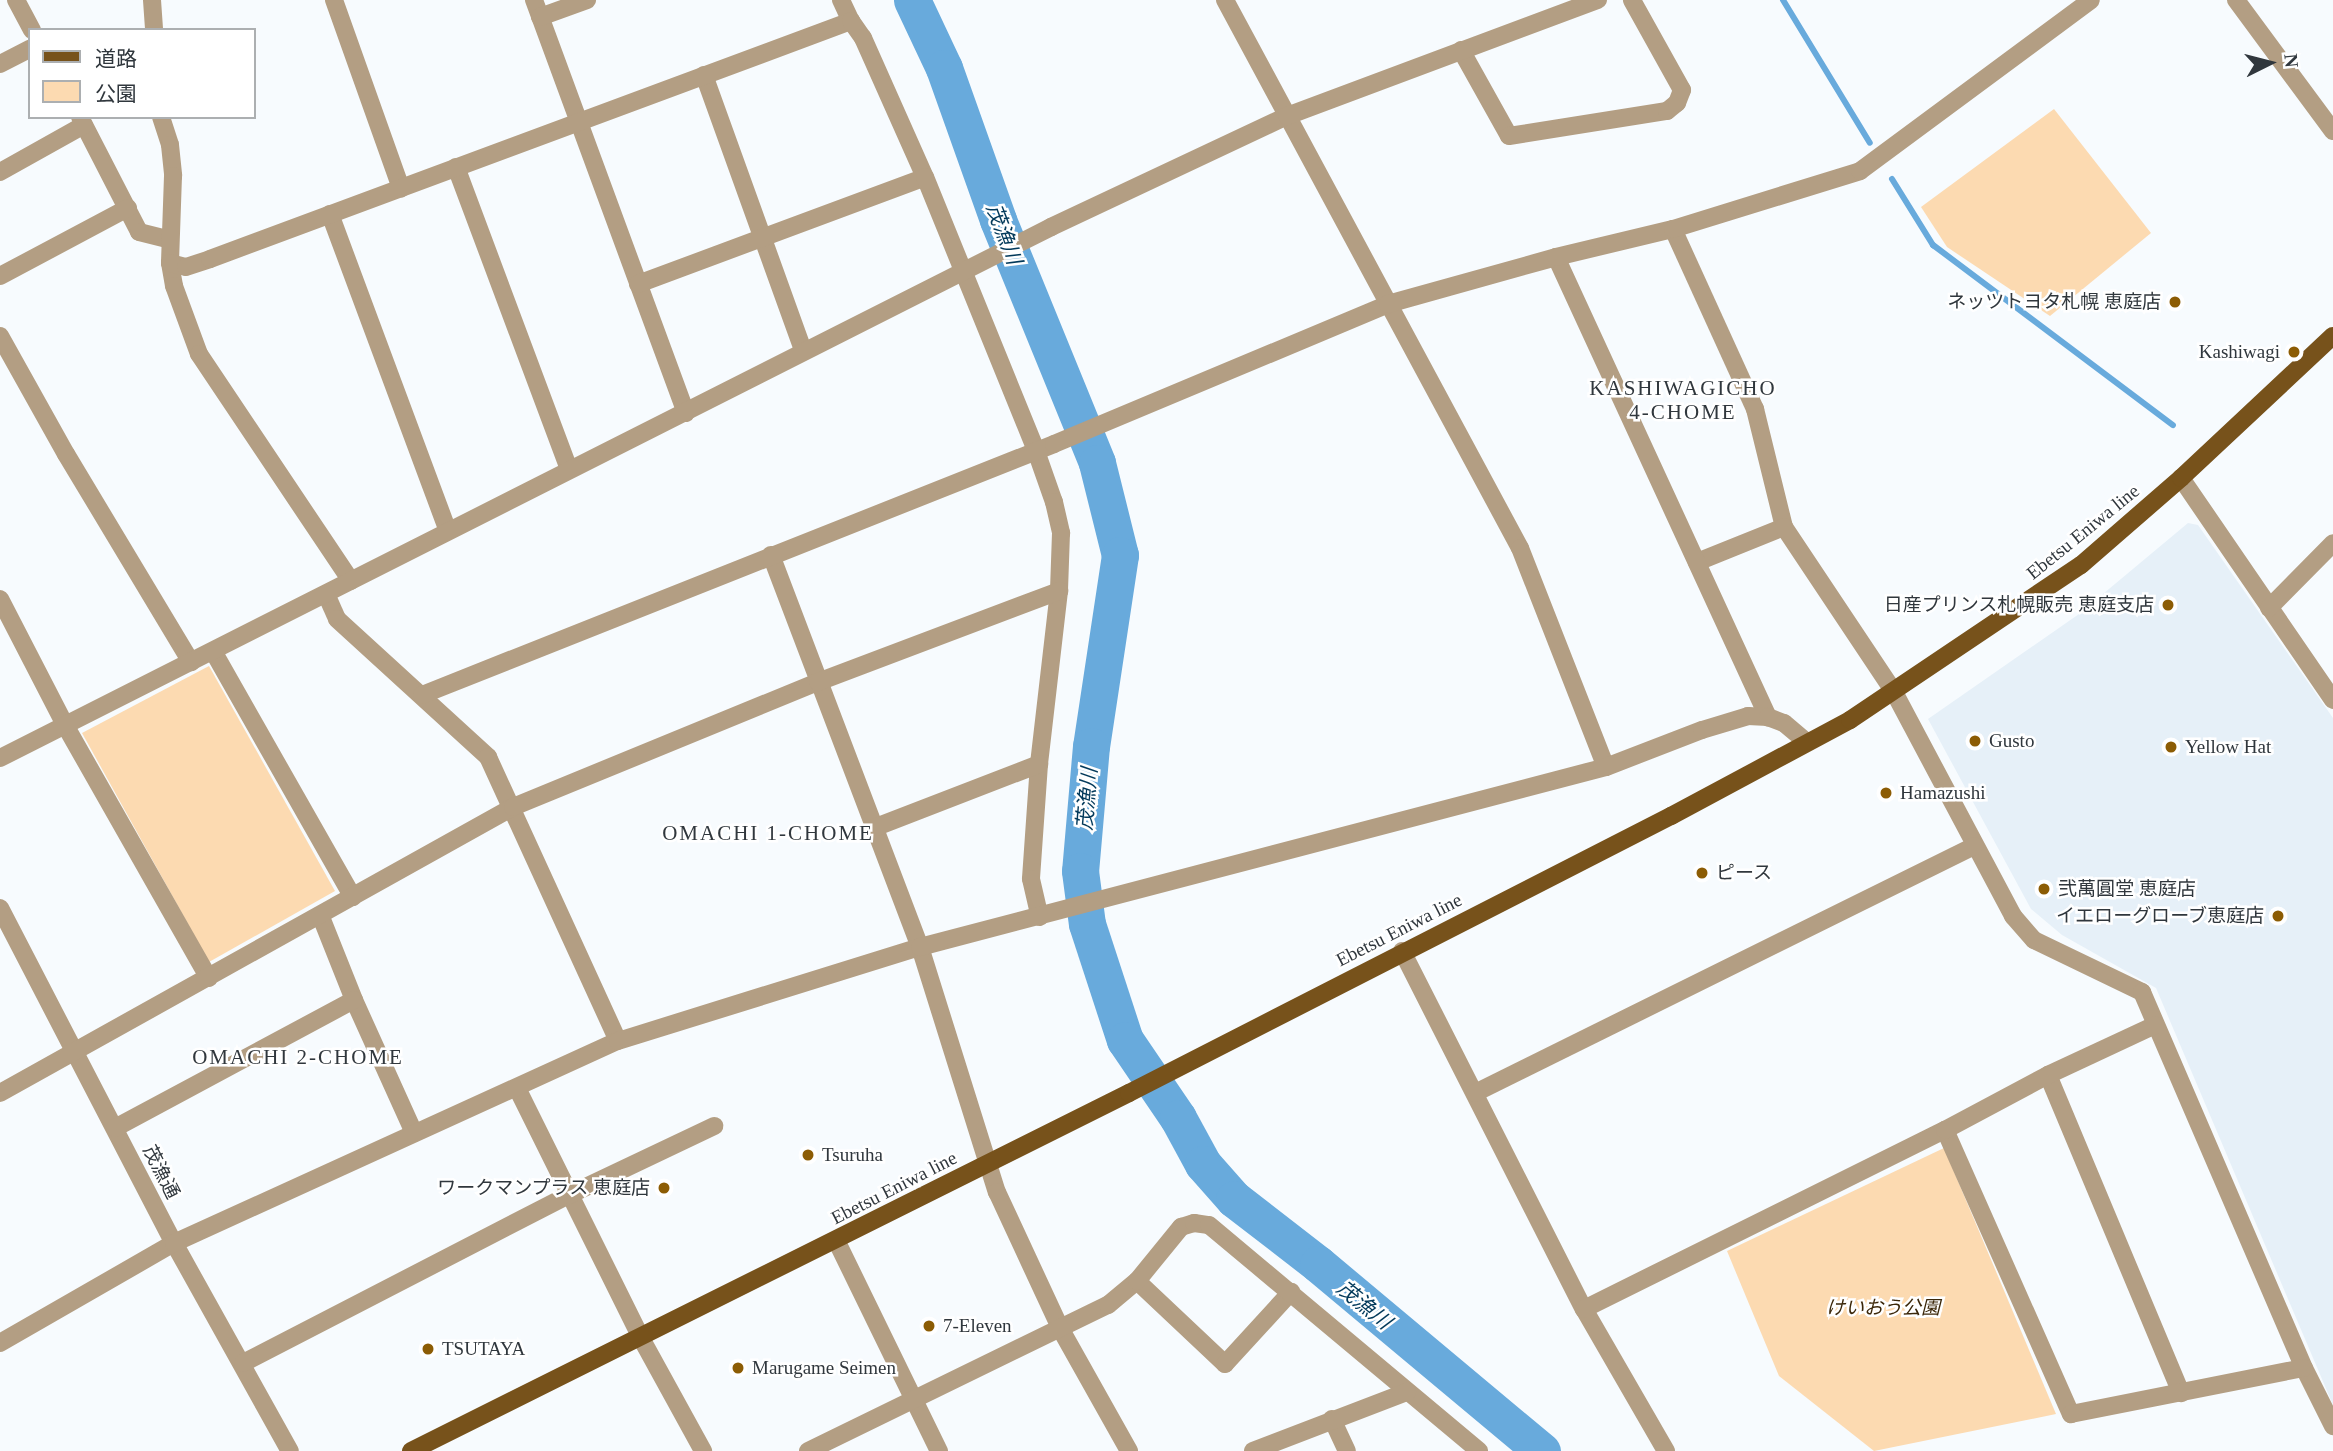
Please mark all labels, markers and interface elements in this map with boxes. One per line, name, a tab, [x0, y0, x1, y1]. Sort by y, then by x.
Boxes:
legend	[28, 28, 256, 119]
north arrow	[2235, 28, 2305, 98]
text: 道路	[95, 47, 137, 71]
text: N	[2280, 53, 2303, 69]
text: 公園	[95, 82, 137, 106]
water label: 茂漁川	[981, 200, 1027, 268]
place label: ネッツトヨタ札幌 恵庭店	[1947, 291, 2161, 313]
marker: ネッツトヨタ札幌 恵庭店	[2167, 294, 2183, 310]
place label: Kashiwagi	[2199, 341, 2280, 363]
marker: Kashiwagi	[2286, 344, 2302, 360]
district label: KASHIWAGICHO 4-CHOME	[1591, 375, 1775, 425]
street label: Ebetsu Eniwa line	[2022, 480, 2144, 584]
place label: 日産プリンス札幌販売 恵庭支店	[1883, 594, 2154, 616]
marker: 日産プリンス札幌販売 恵庭支店	[2160, 597, 2176, 613]
place label: Gusto	[1989, 730, 2034, 752]
marker: Gusto	[1967, 733, 1983, 749]
place label: Yellow Hat	[2185, 736, 2271, 758]
marker: Yellow Hat	[2163, 739, 2179, 755]
water label: 茂漁川	[1072, 767, 1102, 831]
place label: Hamazushi	[1900, 782, 1985, 804]
marker: Hamazushi	[1878, 785, 1894, 801]
district label: OMACHI 1-CHOME	[664, 820, 872, 846]
place label: ピース	[1716, 862, 1773, 884]
marker: ピース	[1694, 865, 1710, 881]
place label: 弐萬圓堂 恵庭店	[2058, 878, 2196, 900]
marker: 弐萬圓堂 恵庭店	[2036, 881, 2052, 897]
street label: Ebetsu Eniwa line	[1332, 888, 1466, 972]
place label: イエローグローブ恵庭店	[2055, 905, 2264, 927]
marker: イエローグローブ恵庭店	[2270, 908, 2286, 924]
district label: OMACHI 2-CHOME	[194, 1044, 402, 1070]
street label: 茂漁通	[138, 1141, 184, 1203]
place label: Tsuruha	[822, 1144, 883, 1166]
street label: Ebetsu Eniwa line	[827, 1146, 961, 1230]
marker: Tsuruha	[800, 1147, 816, 1163]
place label: ワークマンプラス 恵庭店	[436, 1177, 650, 1199]
marker: ワークマンプラス 恵庭店	[656, 1180, 672, 1196]
water label: 茂漁川	[1332, 1275, 1396, 1335]
park label: けいおう公園	[1826, 1297, 1940, 1319]
place label: 7-Eleven	[943, 1315, 1012, 1337]
marker: 7-Eleven	[921, 1318, 937, 1334]
place label: TSUTAYA	[442, 1338, 525, 1360]
marker: TSUTAYA	[420, 1341, 436, 1357]
place label: Marugame Seimen	[752, 1357, 896, 1379]
marker: Marugame Seimen	[730, 1360, 746, 1376]

